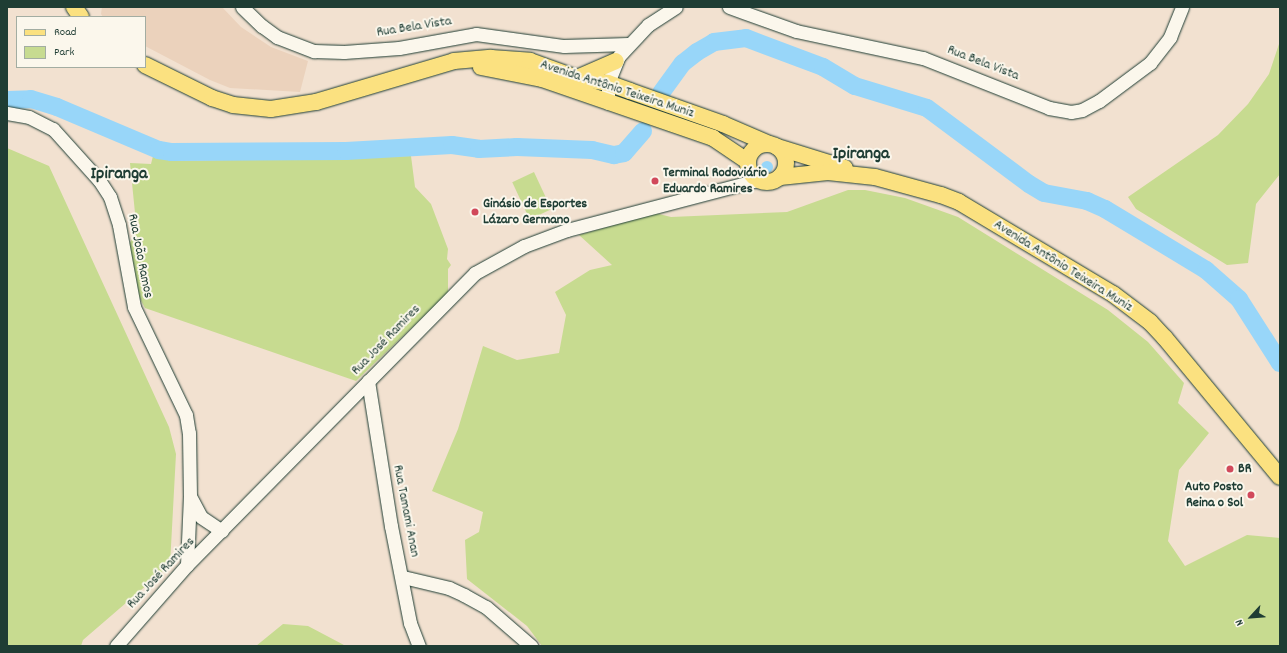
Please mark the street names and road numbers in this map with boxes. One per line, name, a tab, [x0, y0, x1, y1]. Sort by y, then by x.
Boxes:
street label: Rua Bela Vista	[375, 13, 453, 41]
street label: Rua Bela Vista	[945, 42, 1021, 84]
street label: Avenida Antônio Teixeira Muniz	[538, 56, 696, 122]
street label: Rua João Ramos	[124, 212, 156, 300]
street label: Avenida Antônio Teixeira Muniz	[990, 216, 1136, 316]
street label: Rua José Ramires	[348, 301, 424, 379]
street label: Rua Tamami Anan	[389, 464, 423, 558]
street label: Rua José Ramires	[124, 534, 198, 612]

